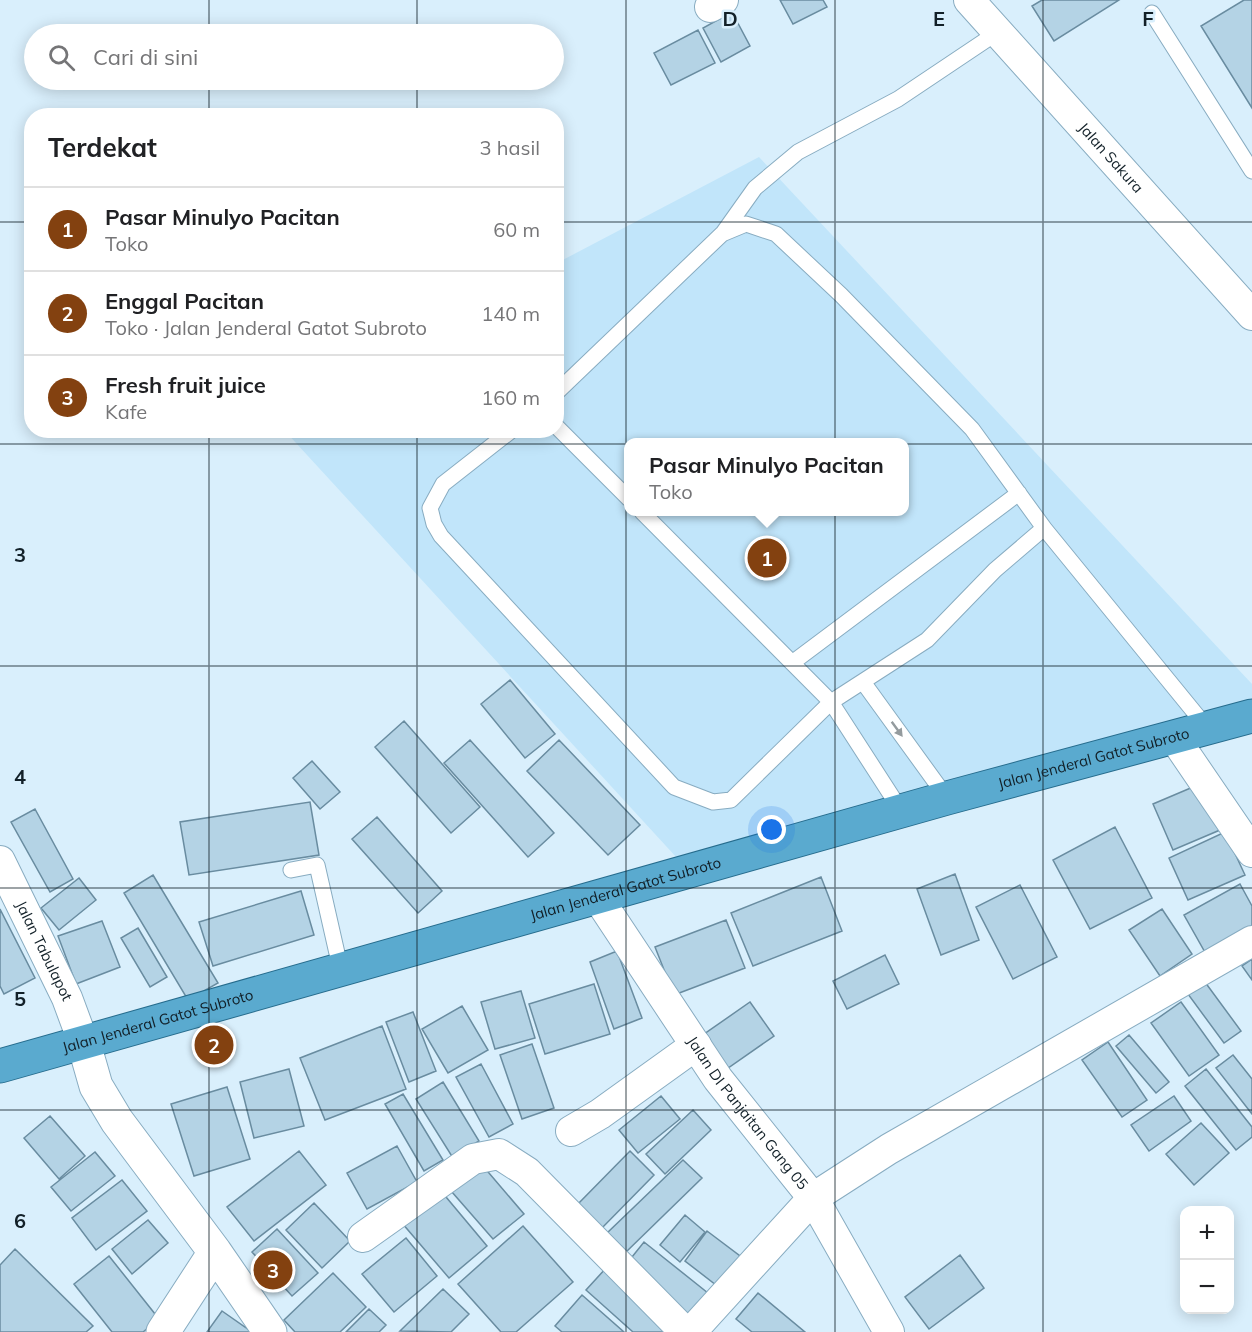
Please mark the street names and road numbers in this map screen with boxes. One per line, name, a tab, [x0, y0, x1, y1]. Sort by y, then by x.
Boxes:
street label: Jalan Sakura	[1074, 118, 1148, 197]
street label: Jalan Jenderal Gatot Subroto	[996, 723, 1191, 793]
street label: Jalan Jenderal Gatot Subroto	[528, 852, 723, 925]
street label: Jalan Tabulapot	[12, 897, 77, 1004]
street label: Jalan Jenderal Gatot Subroto	[60, 985, 255, 1057]
street label: Jalan DI Panjaitan Gang 05	[683, 1032, 813, 1193]

